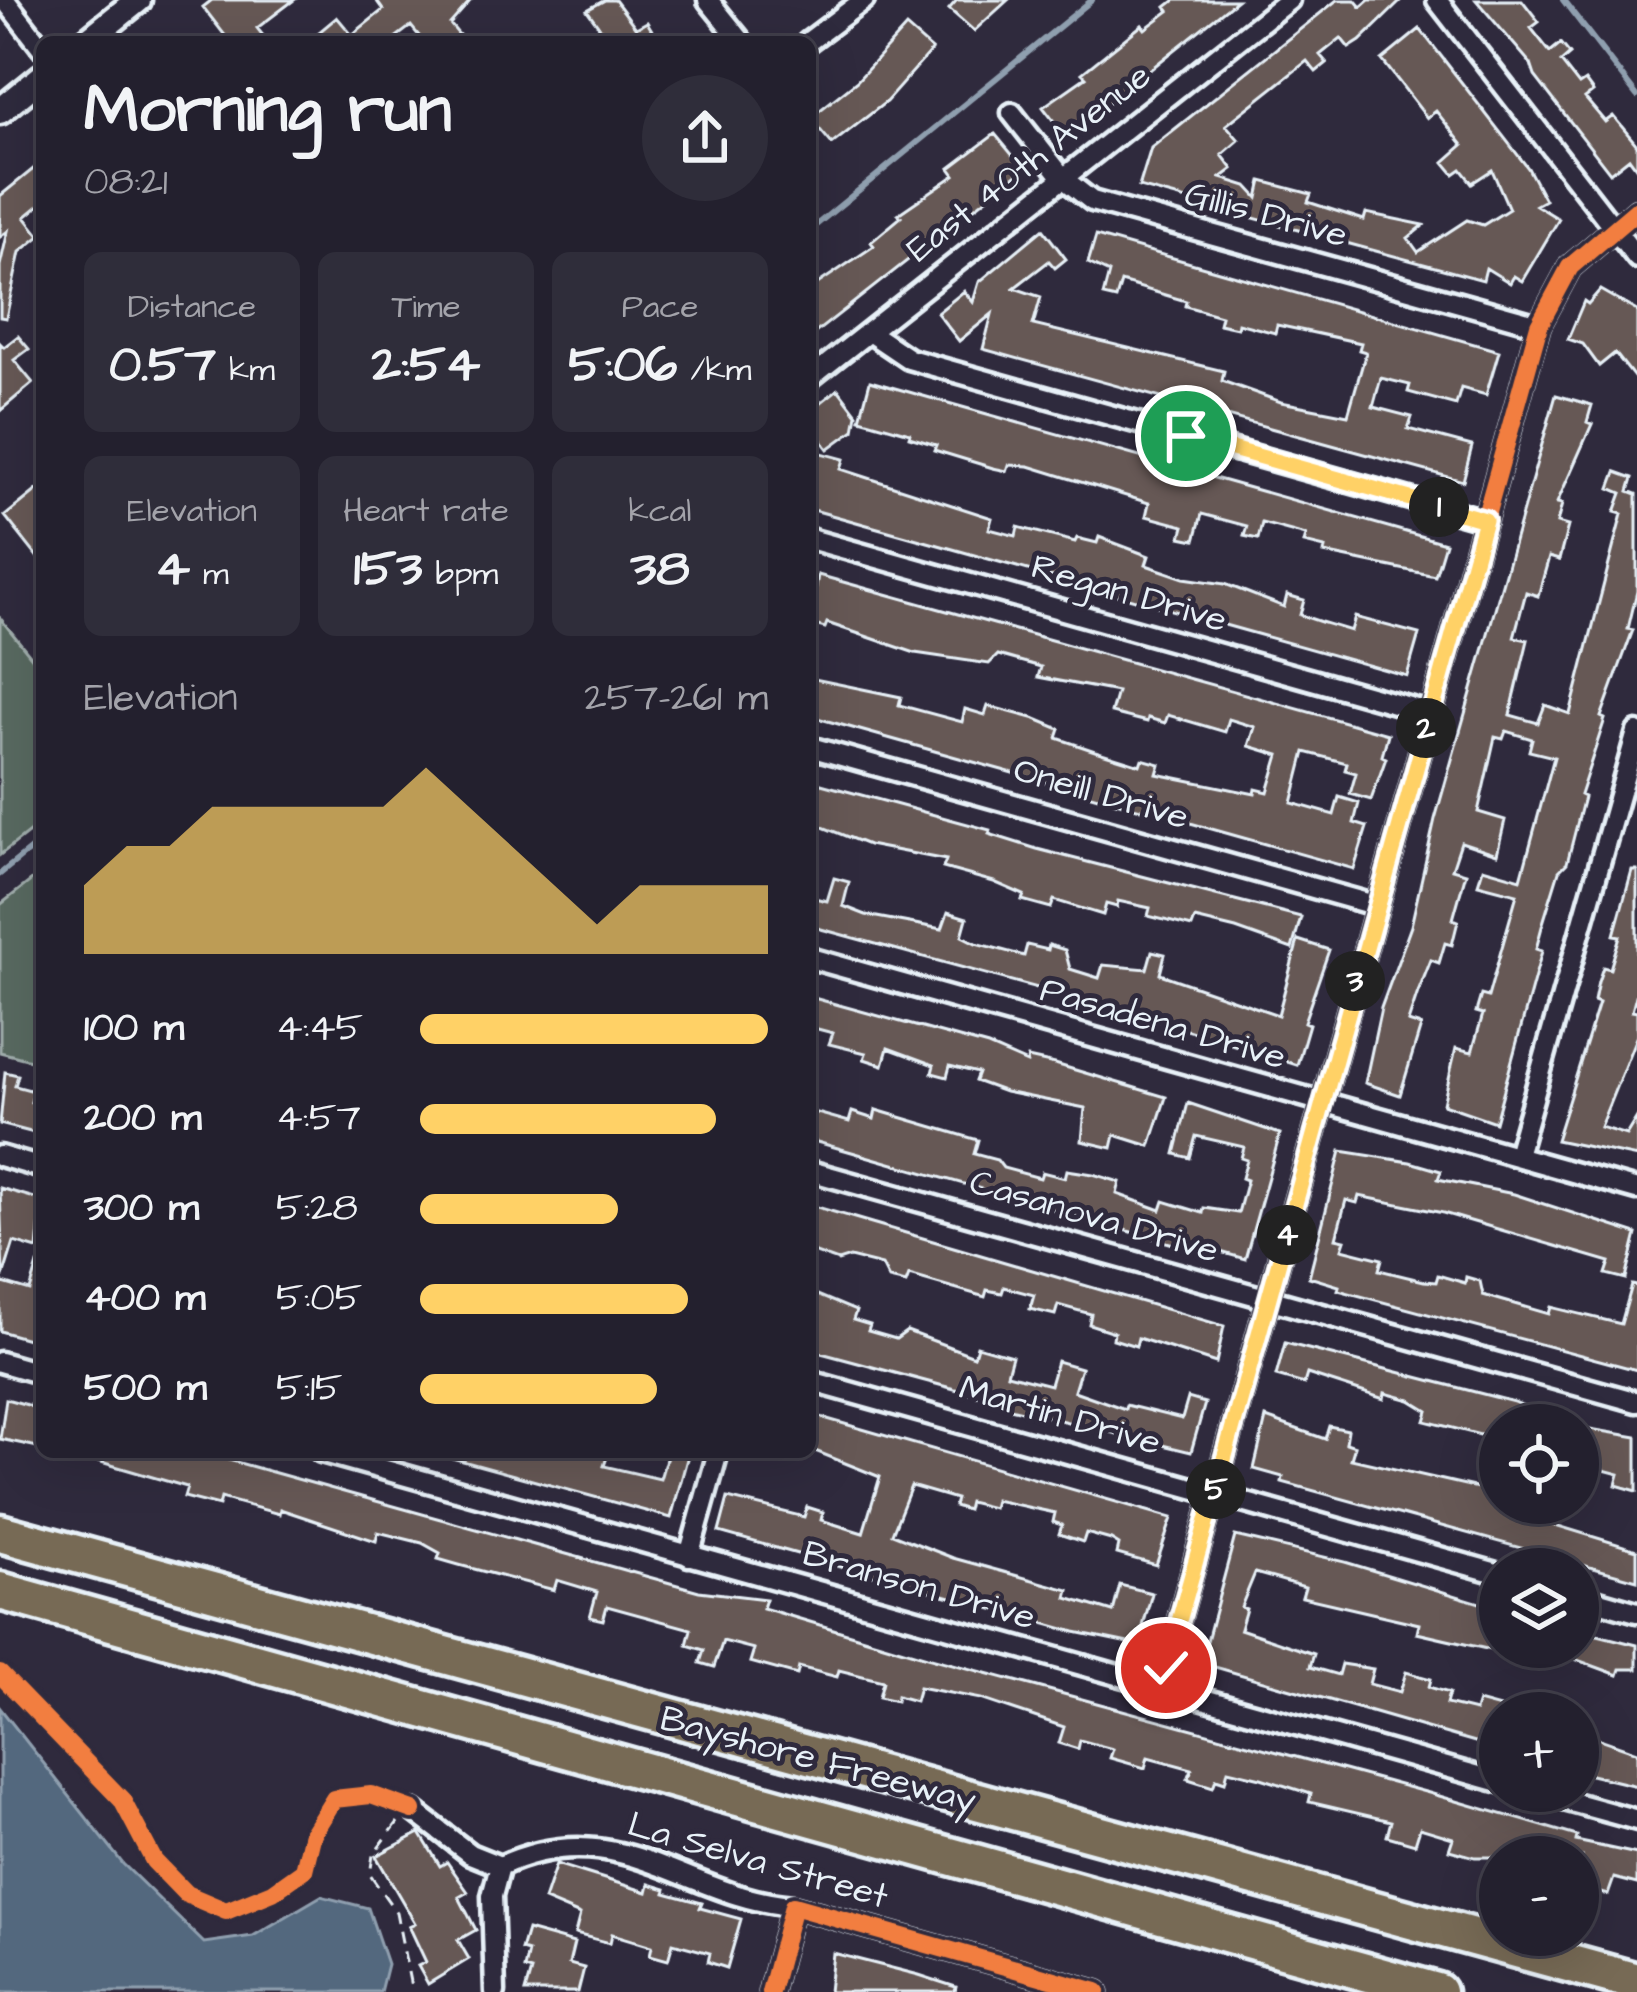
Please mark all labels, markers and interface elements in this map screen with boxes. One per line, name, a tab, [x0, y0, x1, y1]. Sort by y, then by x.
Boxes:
street label: East 40th Avenue	[896, 51, 1162, 275]
text: Morning run	[84, 65, 452, 157]
button: share	[642, 75, 768, 201]
text: 08:21	[84, 156, 168, 210]
street label: Gillis Drive	[1179, 169, 1353, 261]
text: Distance	[128, 284, 256, 330]
text: Time	[391, 284, 461, 330]
text: Pace	[622, 284, 698, 330]
text: 0.57	[109, 330, 216, 401]
text: 2:54	[372, 330, 480, 401]
text: 5:06	[569, 330, 677, 401]
text: km	[216, 347, 275, 393]
text: /km	[677, 347, 751, 393]
pin	[1135, 385, 1237, 487]
icon: arrive	[1153, 403, 1219, 469]
pin: 1	[1409, 477, 1469, 537]
text: 1	[1437, 484, 1441, 530]
text: Elevation	[127, 488, 257, 534]
text: Heart rate	[343, 488, 509, 534]
text: kcal	[628, 488, 692, 534]
text: 4	[155, 534, 190, 605]
text: 153	[354, 534, 422, 605]
text: 38	[630, 534, 690, 605]
street label: Regan Drive	[1025, 542, 1233, 647]
text: m	[190, 551, 229, 597]
text: bpm	[422, 551, 498, 597]
text: Elevation	[84, 672, 238, 726]
text: 257–261 m	[584, 672, 768, 726]
pin: 2	[1396, 698, 1456, 758]
text: 2	[1417, 705, 1435, 751]
street label: Oneill Drive	[1008, 745, 1194, 843]
pin: 3	[1325, 951, 1385, 1011]
text: 3	[1347, 958, 1363, 1004]
street label: Pasadena Drive	[1034, 965, 1292, 1083]
text: 100 m	[84, 1002, 184, 1056]
text: 4:45	[276, 1002, 363, 1056]
text: 200 m	[84, 1092, 202, 1146]
text: 4:57	[276, 1092, 361, 1146]
street label: Casanova Drive	[964, 1157, 1224, 1277]
text: 300 m	[84, 1182, 199, 1236]
text: 5:28	[276, 1182, 358, 1236]
pin: 4	[1257, 1205, 1317, 1265]
text: 4	[1276, 1212, 1298, 1258]
text: 400 m	[84, 1272, 206, 1326]
text: 5:05	[276, 1272, 362, 1326]
text: 500 m	[84, 1362, 207, 1416]
text: 5:15	[276, 1362, 343, 1416]
street label: Martin Drive	[953, 1363, 1167, 1469]
map controls	[1479, 1404, 1599, 1956]
button: locate	[1479, 1404, 1599, 1524]
pin: 5	[1186, 1459, 1246, 1519]
text: 5	[1204, 1466, 1228, 1512]
street label: Branson Drive	[797, 1529, 1041, 1643]
button: layers	[1479, 1548, 1599, 1668]
pin	[1115, 1617, 1217, 1719]
icon: check	[1133, 1635, 1199, 1701]
button: +	[1479, 1692, 1599, 1812]
street label: Bayshore Freeway	[655, 1693, 982, 1827]
street label: La Selva Street	[622, 1799, 894, 1923]
button: −	[1479, 1836, 1599, 1956]

